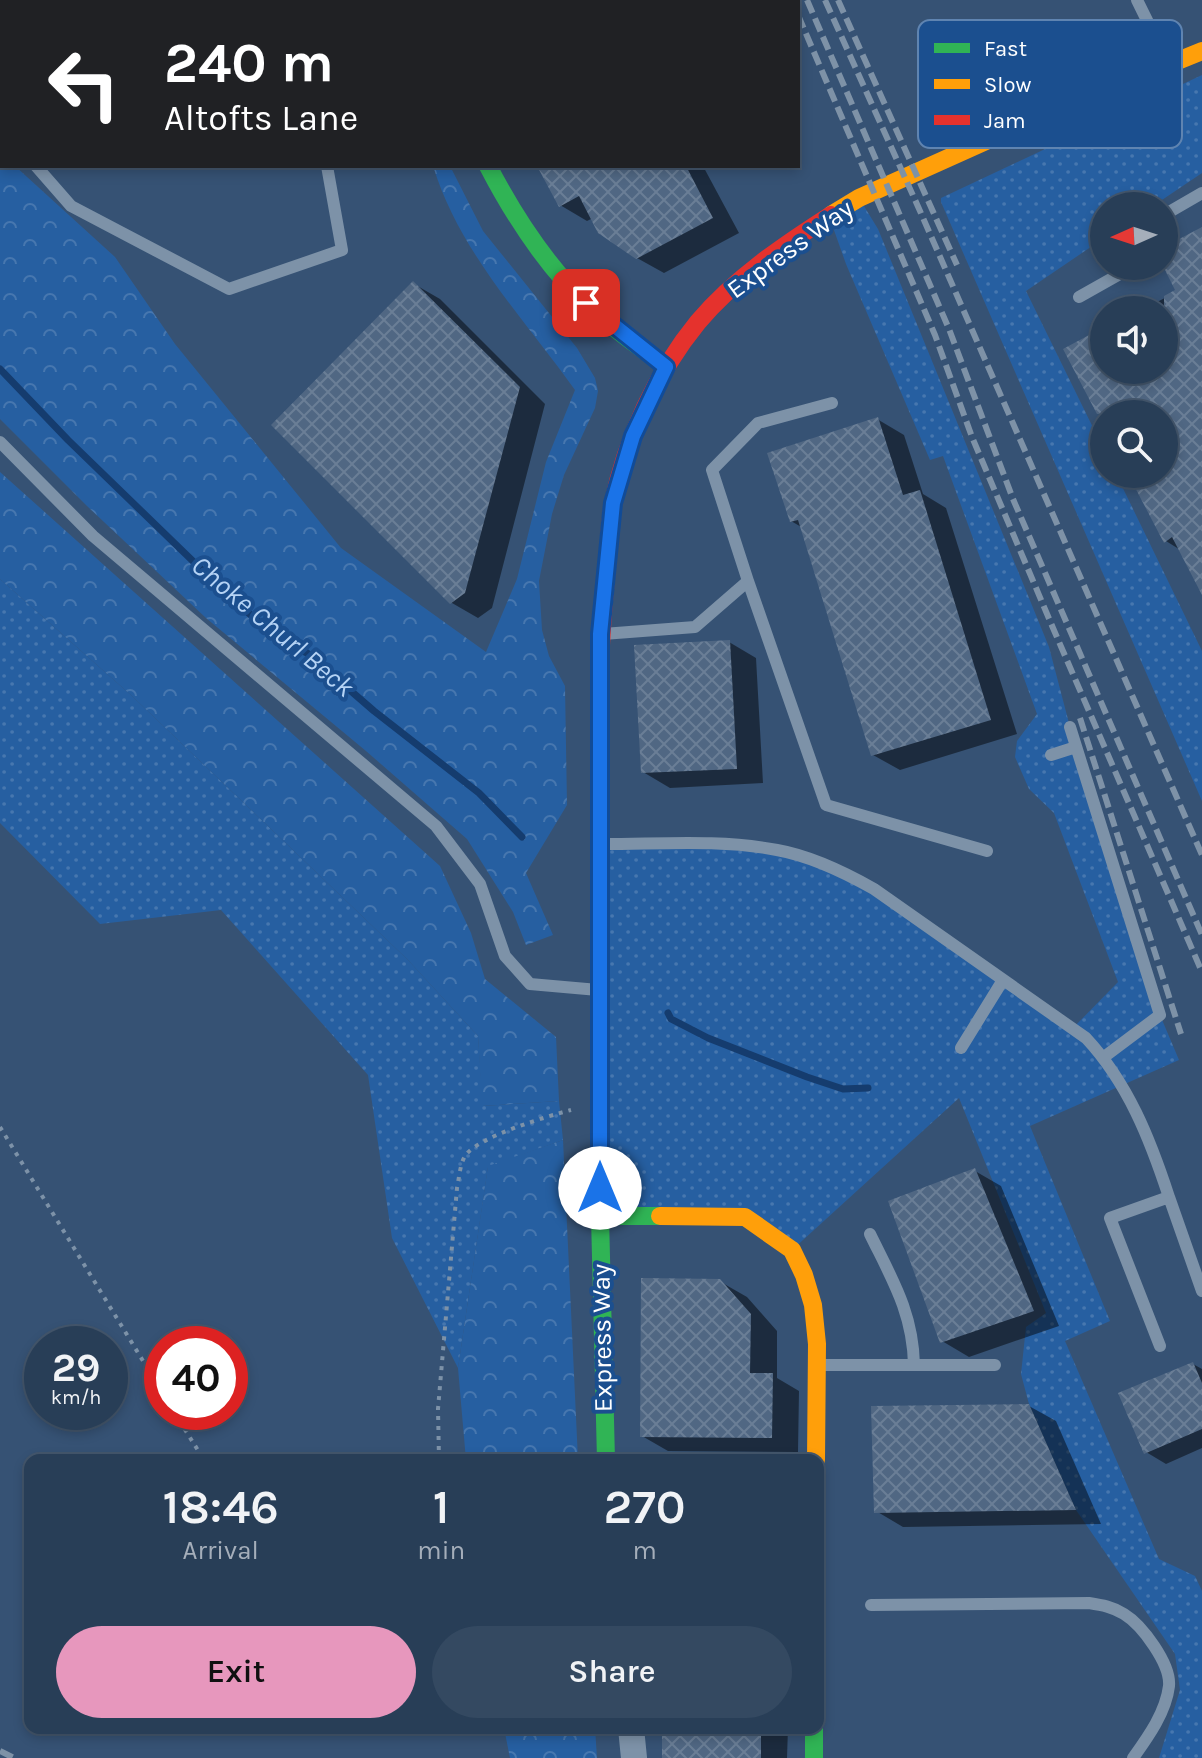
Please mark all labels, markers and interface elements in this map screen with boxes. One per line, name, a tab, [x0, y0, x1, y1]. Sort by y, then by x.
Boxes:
legend	[918, 20, 1182, 148]
text: 240 m	[164, 30, 334, 95]
icon: left	[32, 32, 136, 136]
text: Fast	[984, 36, 1027, 62]
text: Slow	[984, 72, 1031, 98]
text: Altofts Lane	[164, 97, 358, 139]
text: Jam	[984, 108, 1026, 134]
north arrow	[1090, 192, 1178, 280]
map controls	[1090, 192, 1178, 488]
street label: Express Way	[721, 193, 859, 305]
pin	[552, 269, 620, 337]
icon: arrive	[564, 281, 608, 325]
button: sound	[1090, 296, 1178, 384]
button: search	[1090, 400, 1178, 488]
water label: Choke Churl Beck	[185, 548, 362, 704]
position arrow	[558, 1146, 642, 1230]
street label: Express Way	[585, 1264, 619, 1412]
speed limit sign: 40	[144, 1326, 248, 1430]
text: 29	[52, 1344, 100, 1391]
text: km/h	[51, 1386, 101, 1409]
text: 18:46	[162, 1479, 279, 1535]
text: 1	[433, 1479, 450, 1535]
text: 270	[604, 1479, 686, 1535]
text: Arrival	[183, 1535, 259, 1566]
text: min	[417, 1535, 465, 1566]
text: m	[632, 1535, 657, 1566]
button: Exit	[56, 1626, 416, 1718]
button: Share	[432, 1626, 792, 1718]

